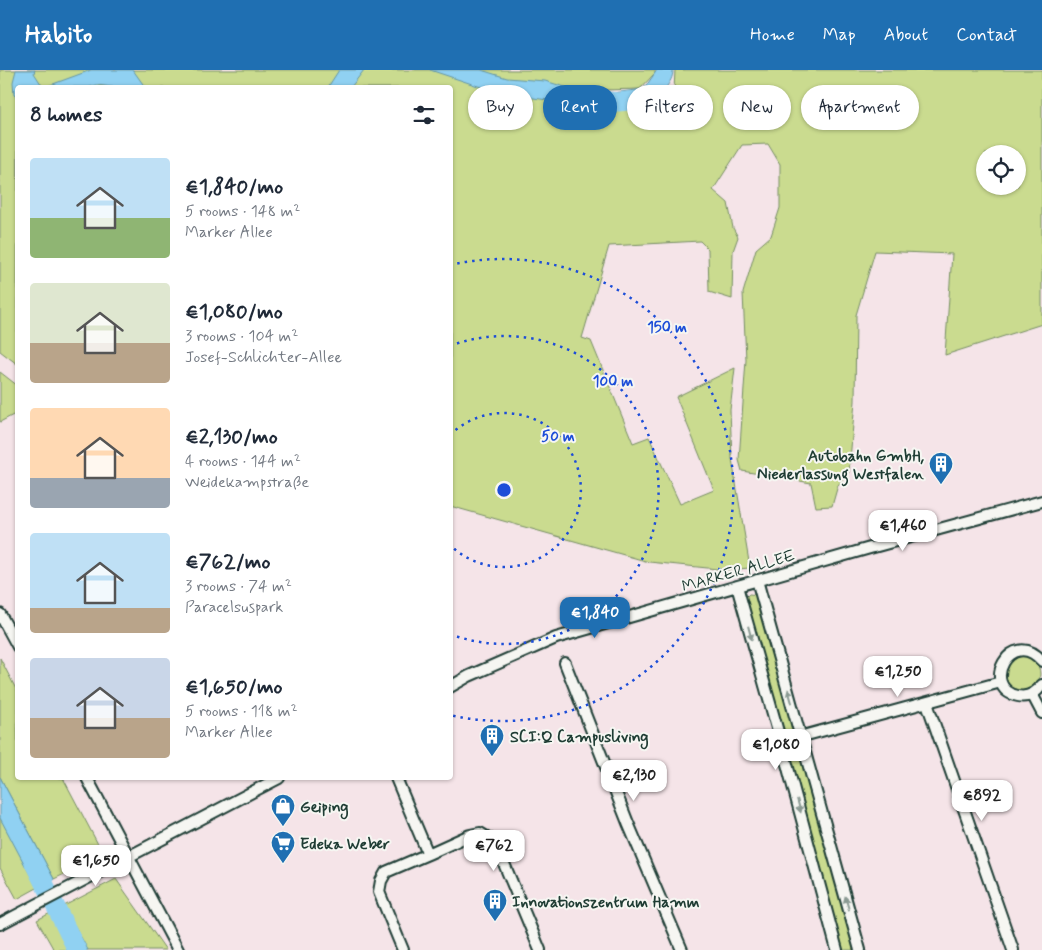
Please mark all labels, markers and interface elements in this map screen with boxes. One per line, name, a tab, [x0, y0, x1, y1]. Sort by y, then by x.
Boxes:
text: Habito	[25, 20, 92, 51]
text: Home	[750, 23, 795, 47]
text: Map	[823, 23, 856, 47]
text: About	[884, 23, 928, 47]
text: Contact	[956, 23, 1017, 47]
chip: Buy	[468, 85, 533, 130]
chip: Rent	[543, 85, 617, 130]
chip: Filters	[627, 85, 713, 130]
chip: New	[723, 85, 791, 130]
chip: Apartment	[801, 85, 919, 130]
text: 8 homes	[30, 101, 102, 129]
icon: filters	[410, 101, 438, 129]
map controls	[976, 145, 1026, 195]
button: locate	[976, 145, 1026, 195]
text: €1,840/mo	[185, 173, 283, 201]
icon: home	[70, 178, 130, 238]
text: 5 rooms · 148 m²	[185, 201, 300, 222]
text: Marker Allee	[185, 222, 273, 243]
text: €1,080/mo	[185, 298, 283, 326]
icon: home	[70, 303, 130, 363]
text: 150 m	[647, 318, 687, 338]
text: 3 rooms · 104 m²	[185, 326, 298, 347]
text: Josef-Schlichter-Allee	[185, 347, 342, 368]
text: 100 m	[593, 372, 633, 392]
text: €2,130/mo	[185, 423, 278, 451]
text: 50 m	[541, 427, 575, 447]
icon: home	[70, 428, 130, 488]
place label: Autobahn GmbH, Niederlassung Westfalen	[757, 446, 925, 487]
text: 4 rooms · 144 m²	[185, 451, 301, 472]
building icon: Autobahn GmbH, Niederlassung Westfalen	[928, 451, 954, 485]
text: Weidekampstraße	[185, 472, 309, 493]
centre of rings	[495, 481, 513, 499]
pin: €1,460	[862, 510, 944, 552]
text: €1,460	[879, 515, 927, 536]
street label: MARKER ALLEE	[679, 545, 797, 598]
text: €762/mo	[185, 548, 271, 576]
icon: home	[70, 553, 130, 613]
text: 3 rooms · 74 m²	[185, 576, 292, 597]
pin: €1,840	[554, 596, 636, 639]
text: Paracelsuspark	[185, 597, 283, 618]
text: €1,840	[571, 602, 619, 623]
one-way arrow	[746, 625, 754, 640]
pin: €1,250	[857, 656, 939, 698]
text: €1,250	[874, 661, 922, 682]
text: €1,650/mo	[185, 673, 283, 701]
icon: home	[70, 678, 130, 738]
one-way arrow	[785, 688, 793, 703]
text: 5 rooms · 118 m²	[185, 701, 298, 722]
text: Marker Allee	[185, 722, 273, 743]
building icon: SCI:Q Campusliving	[479, 723, 505, 757]
place label: SCI:Q Campusliving	[510, 727, 649, 750]
pin: €1,080	[735, 728, 817, 771]
text: €1,080	[752, 734, 800, 755]
pin: €2,130	[593, 760, 675, 802]
text: €2,130	[612, 765, 656, 786]
pin: €892	[952, 780, 1012, 822]
text: €892	[963, 785, 1001, 806]
shop icon: Geiping	[270, 793, 296, 827]
place label: Geiping	[300, 797, 348, 820]
one-way arrow	[795, 799, 803, 814]
supermarket icon: Edeka Weber	[270, 830, 296, 864]
pin: €762	[464, 830, 524, 872]
place label: Edeka Weber	[300, 834, 390, 855]
text: €762	[475, 835, 513, 856]
pin: €1,650	[55, 844, 137, 887]
text: €1,650	[72, 850, 120, 871]
building icon: Innovationszentrum Hamm	[482, 888, 508, 922]
place label: Innovationszentrum Hamm	[512, 892, 700, 913]
one-way arrow	[843, 895, 851, 910]

